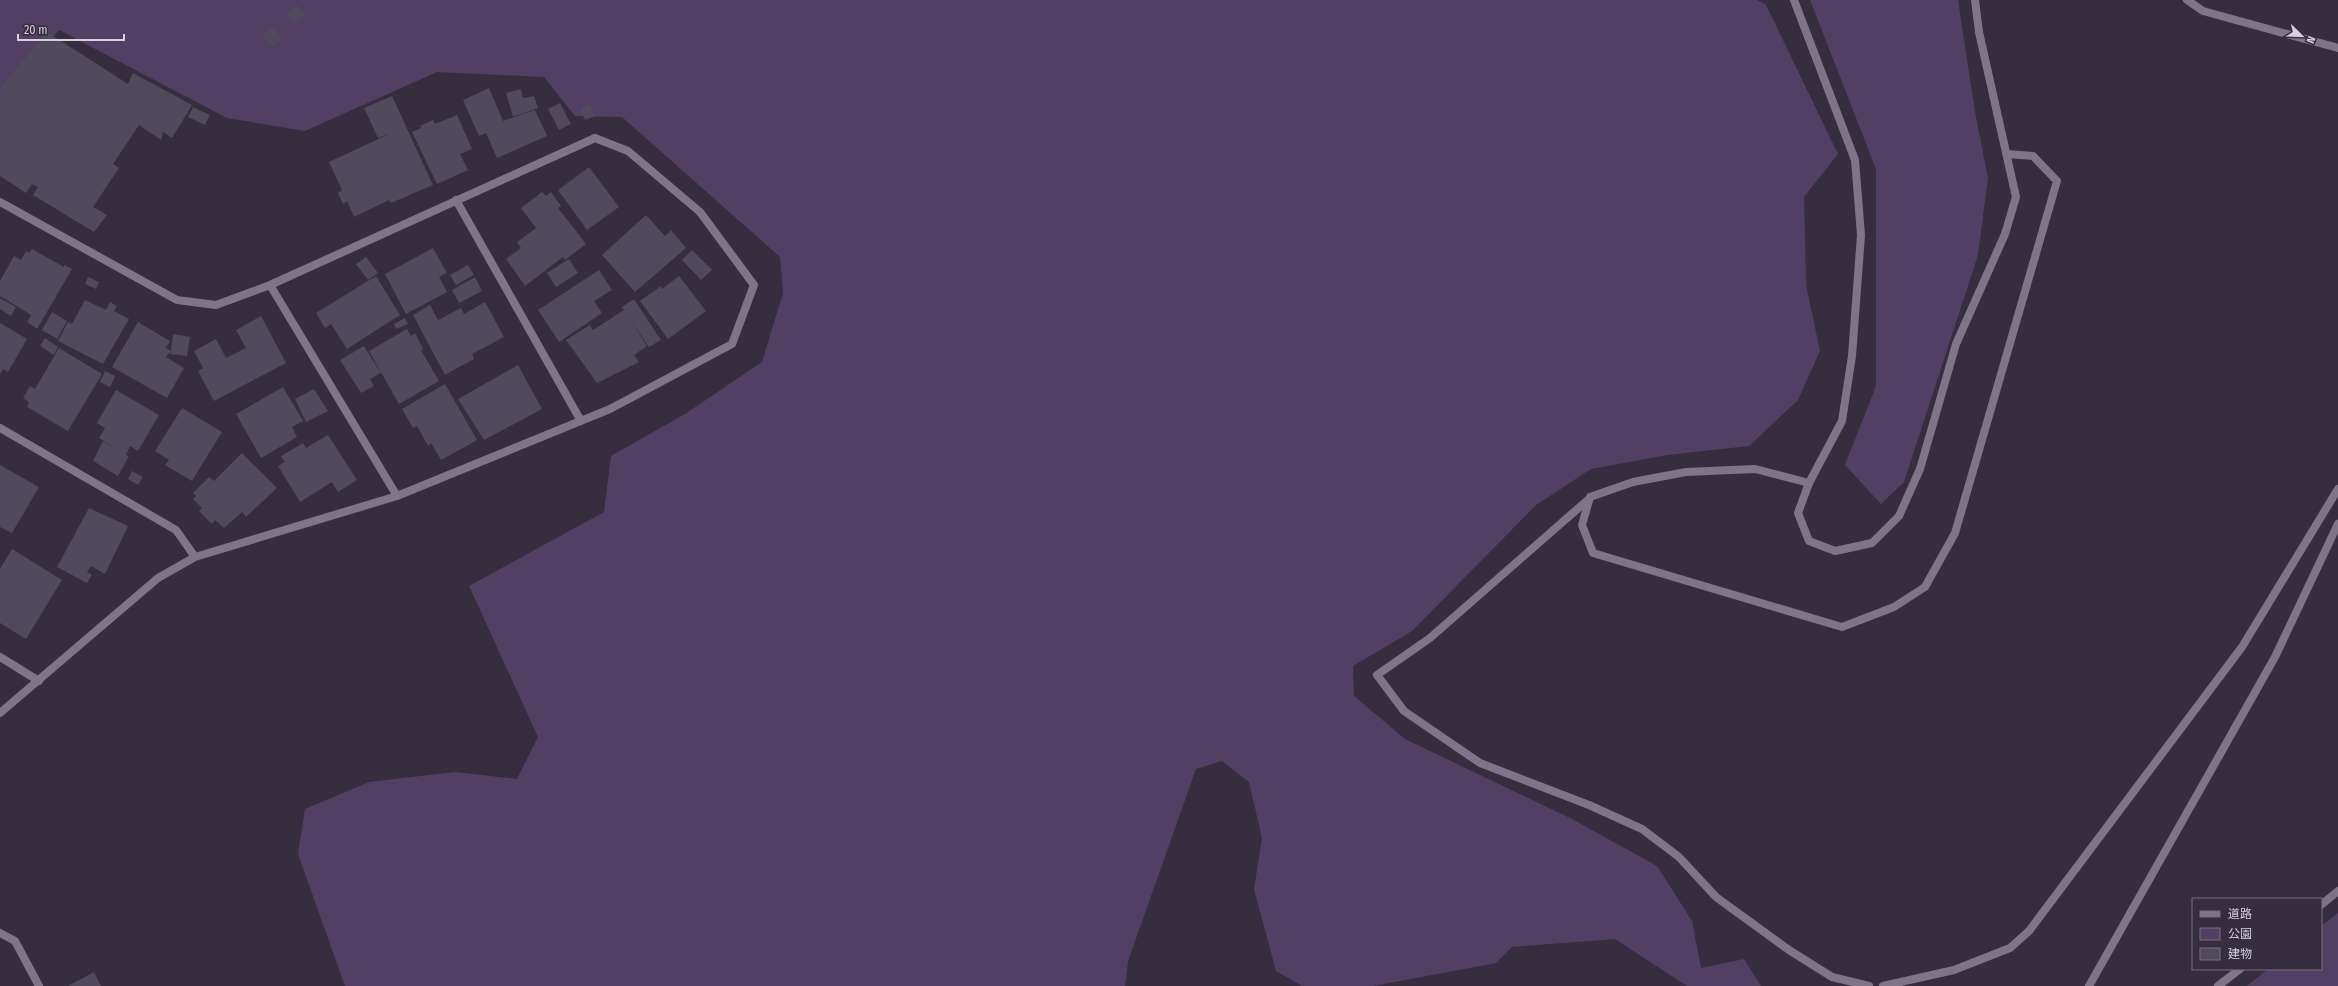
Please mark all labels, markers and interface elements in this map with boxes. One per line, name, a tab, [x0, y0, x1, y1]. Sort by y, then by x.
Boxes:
scale bar	[18, 16, 124, 42]
north arrow	[2282, 16, 2322, 56]
text: 20 m	[24, 23, 48, 37]
text: N	[2303, 34, 2318, 45]
legend	[2192, 898, 2322, 970]
text: 道路	[2228, 907, 2252, 921]
text: 公園	[2228, 927, 2252, 941]
text: 建物	[2228, 947, 2252, 961]

